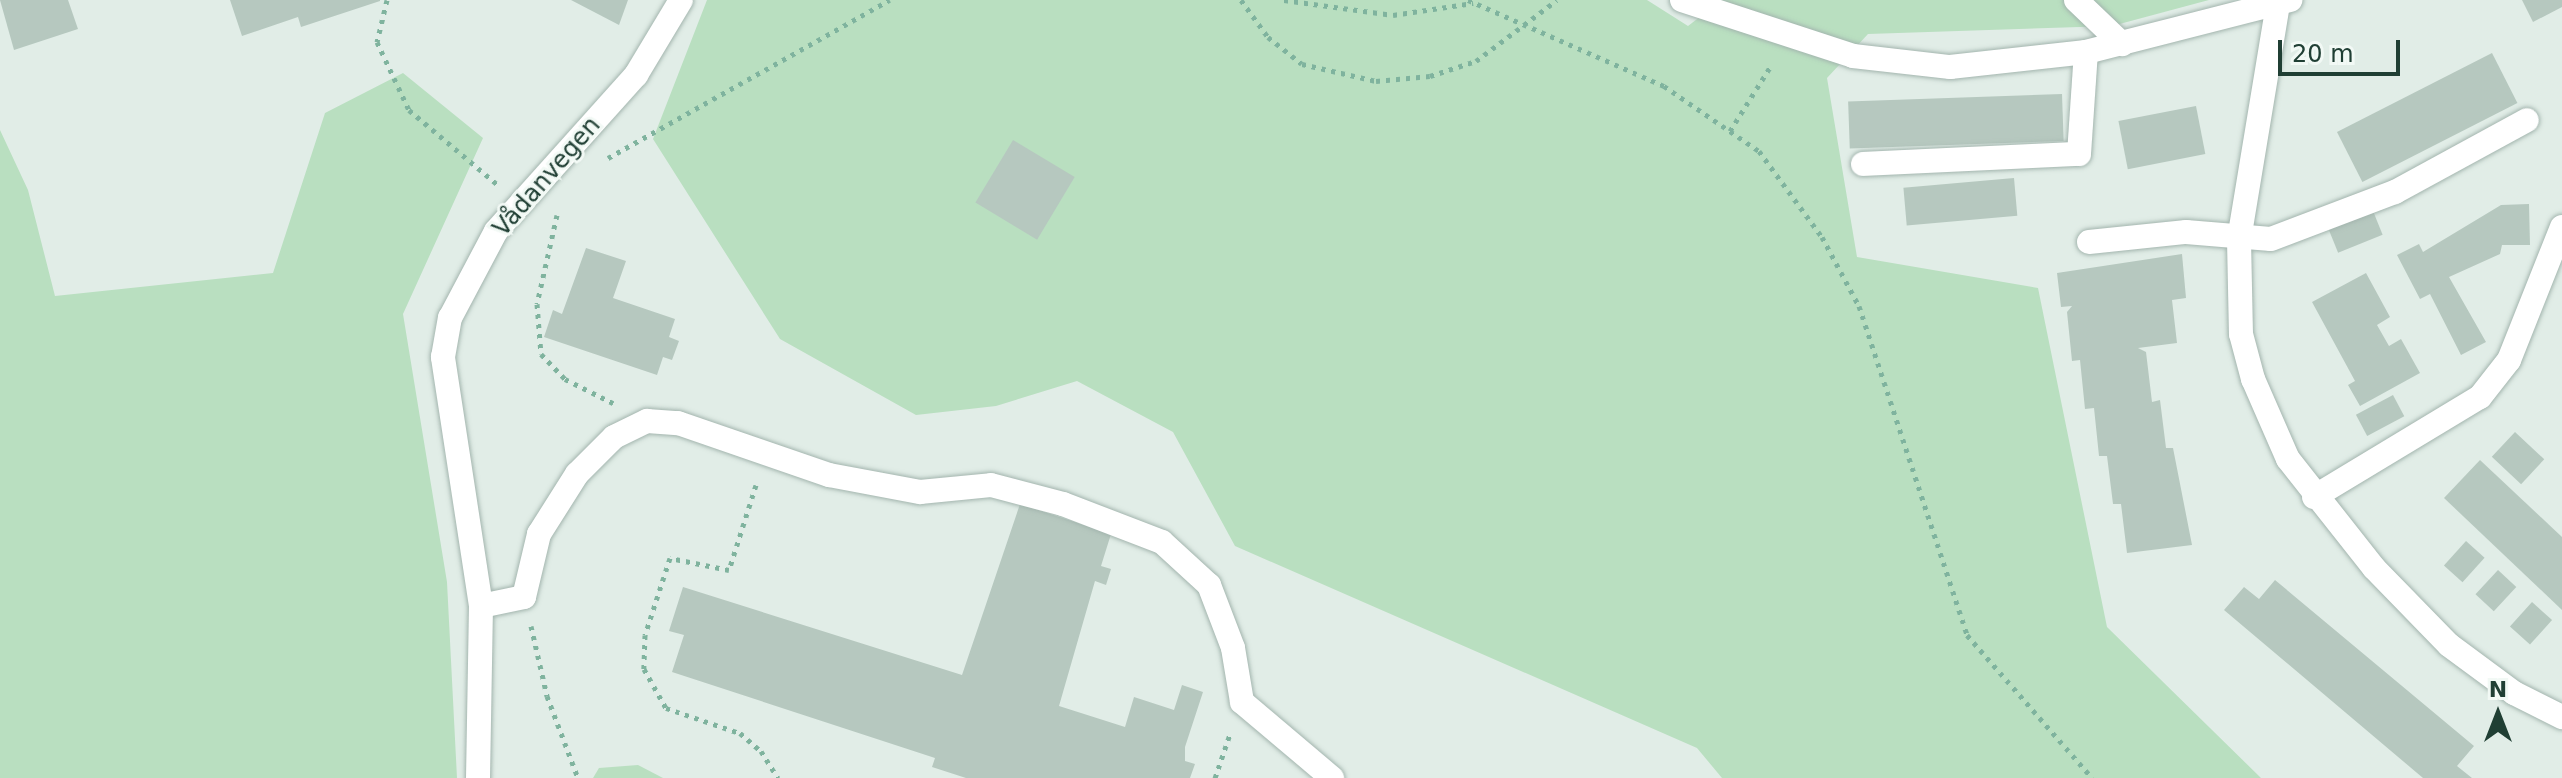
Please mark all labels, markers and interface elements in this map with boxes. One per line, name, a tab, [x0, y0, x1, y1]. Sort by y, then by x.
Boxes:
scale bar	[2282, 24, 2404, 74]
text: 20 m	[2292, 40, 2354, 68]
street label: Vådanvegen	[487, 111, 607, 243]
north arrow	[2458, 674, 2538, 754]
text: N	[2489, 677, 2507, 702]

